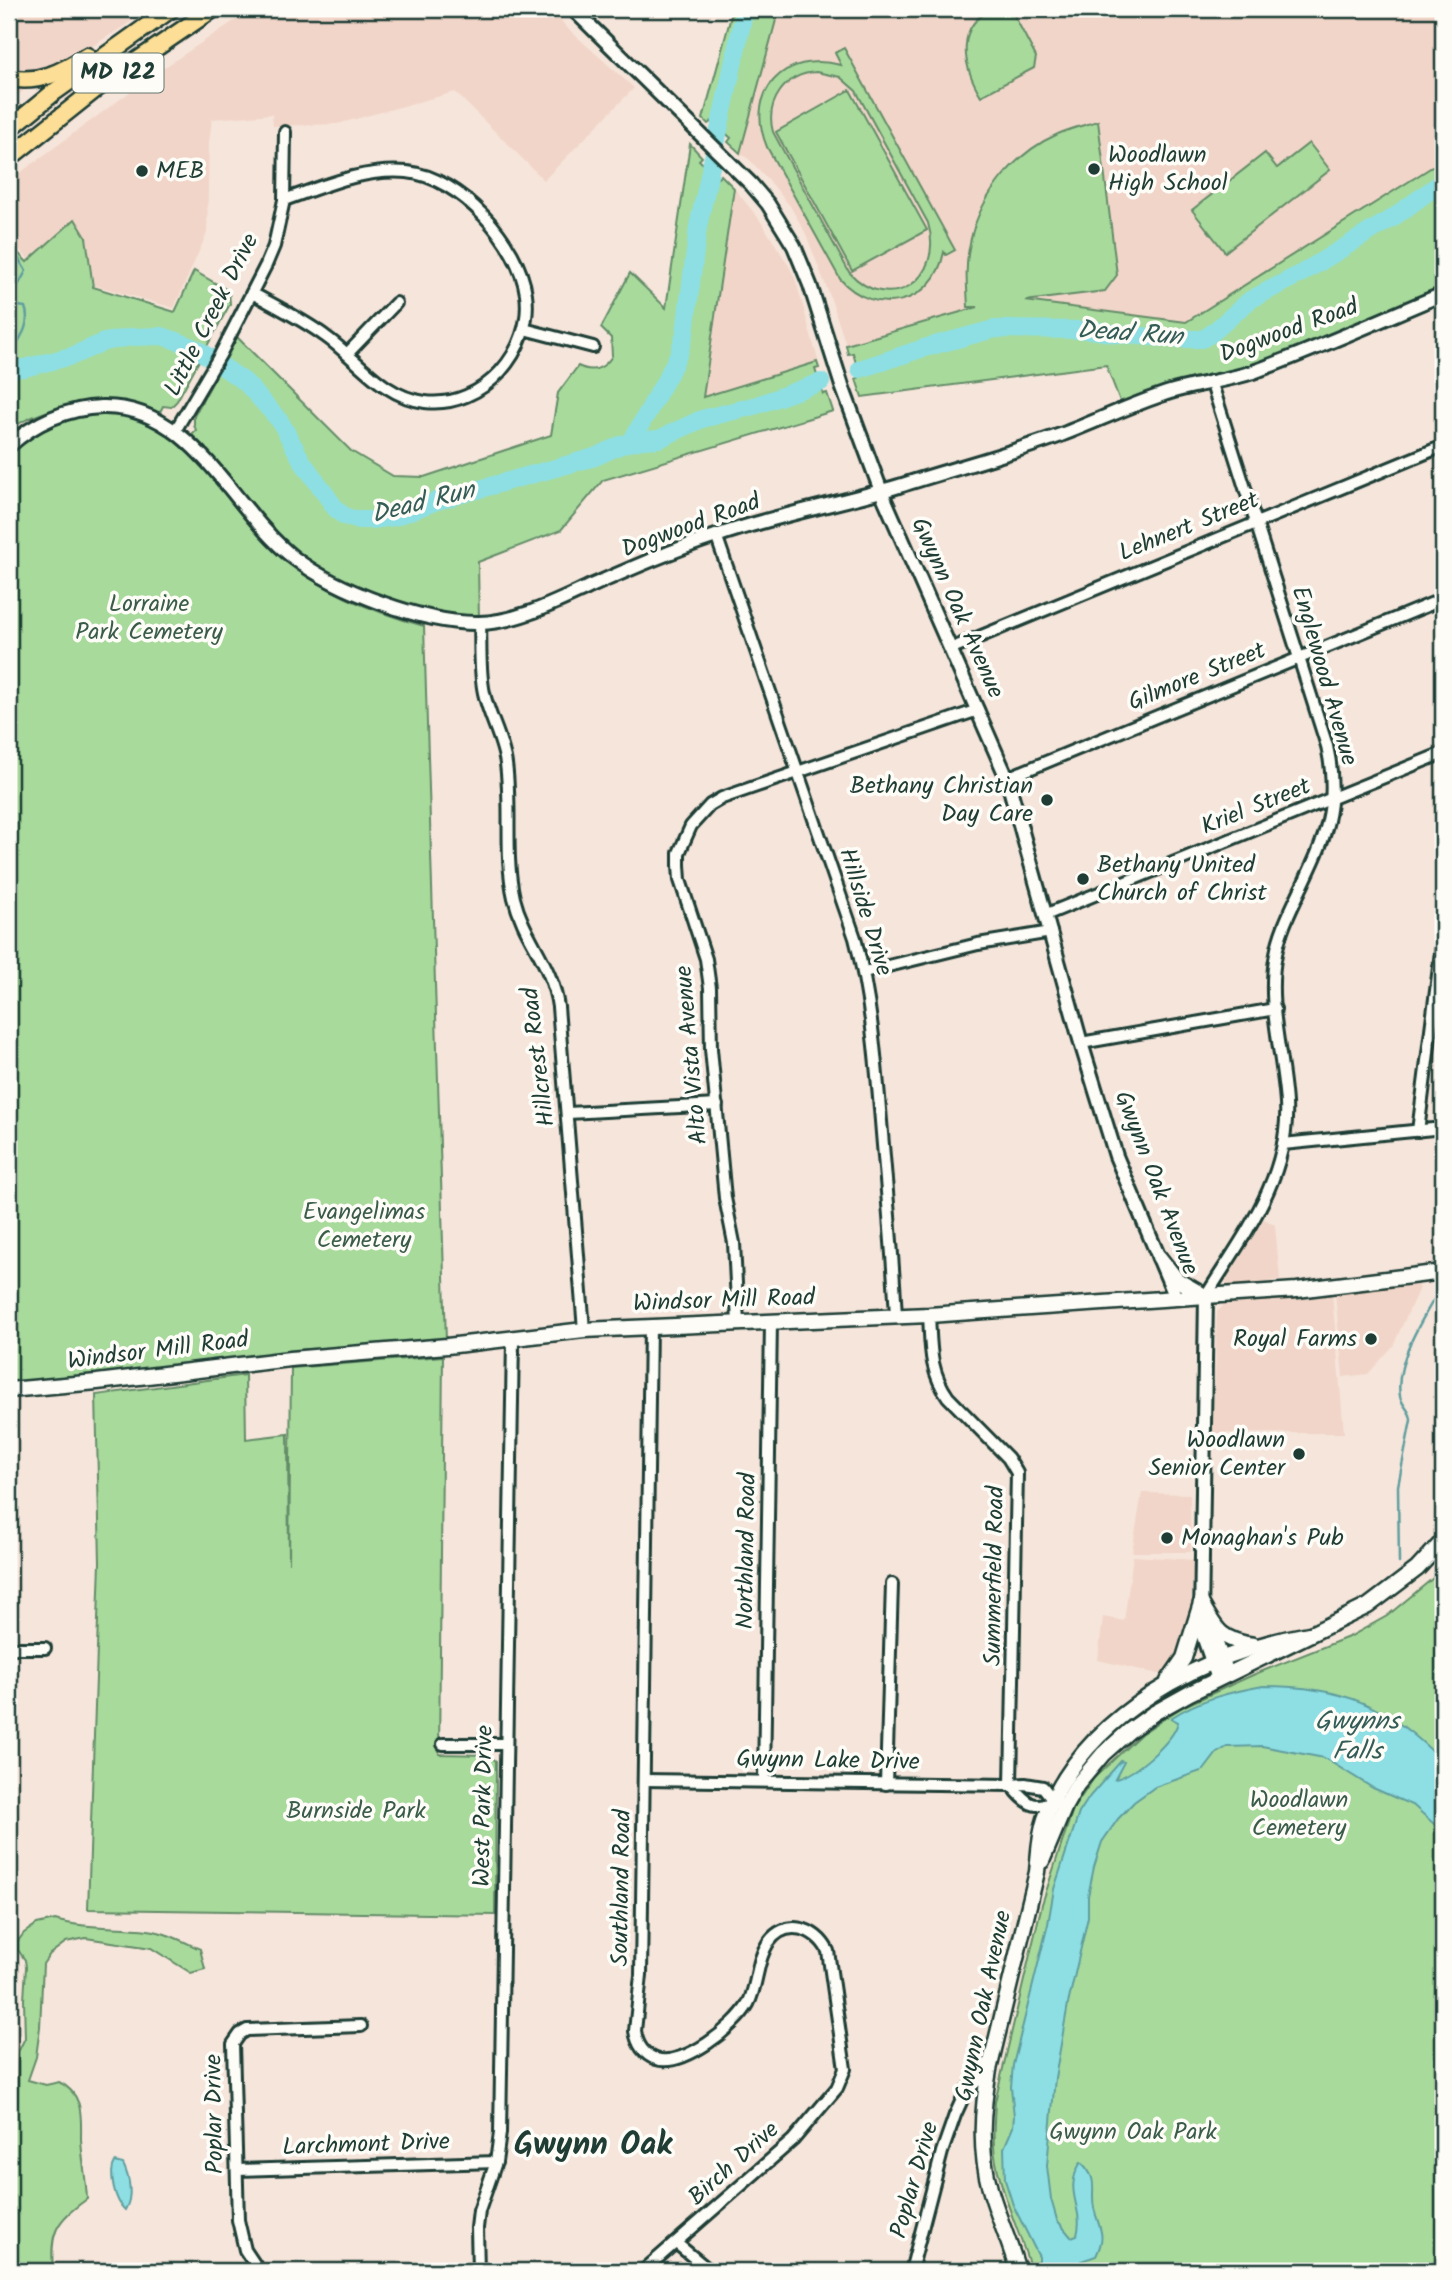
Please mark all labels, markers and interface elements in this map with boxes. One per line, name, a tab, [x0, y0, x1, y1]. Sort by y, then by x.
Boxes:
road number: MD 122	[72, 54, 164, 92]
place label: Woodlawn High School	[1108, 136, 1228, 203]
place label: MEB	[156, 152, 204, 191]
marker: Woodlawn High School	[1086, 161, 1102, 177]
marker: MEB	[134, 163, 150, 179]
street label: Little Creek Drive	[154, 226, 270, 403]
street label: Dogwood Road	[1214, 287, 1365, 374]
water label: Dead Run	[1076, 309, 1186, 359]
water label: Dead Run	[367, 469, 481, 536]
street label: Lehnert Street	[1113, 481, 1266, 573]
street label: Dogwood Road	[616, 482, 767, 569]
street label: Gwynn Oak Avenue	[900, 511, 1015, 705]
street label: Englewood Avenue	[1280, 582, 1368, 771]
park label: Lorraine Park Cemetery	[75, 585, 223, 652]
street label: Gilmore Street	[1122, 631, 1272, 722]
place label: Bethany Christian Day Care	[850, 767, 1033, 834]
street label: Kriel Street	[1195, 767, 1317, 847]
marker: Bethany Christian Day Care	[1039, 792, 1055, 808]
street label: Hillside Drive	[827, 843, 903, 981]
place label: Bethany United Church of Christ	[1097, 846, 1268, 913]
marker: Bethany United Church of Christ	[1075, 871, 1091, 887]
street label: Alto Vista Avenue	[665, 964, 719, 1146]
street label: Hillcrest Road	[511, 984, 567, 1129]
street label: Gwynn Oak Avenue	[1103, 1085, 1209, 1281]
park label: Evangelimas Cemetery	[303, 1193, 425, 1260]
street label: Windsor Mill Road	[632, 1278, 817, 1324]
street label: Windsor Mill Road	[65, 1320, 252, 1381]
place label: Royal Farms	[1233, 1320, 1357, 1359]
marker: Royal Farms	[1363, 1331, 1379, 1347]
place label: Woodlawn Senior Center	[1149, 1421, 1287, 1488]
marker: Woodlawn Senior Center	[1291, 1446, 1307, 1462]
street label: Northland Road	[726, 1471, 768, 1630]
street label: Summerfield Road	[974, 1484, 1016, 1666]
place label: Monaghan's Pub	[1181, 1519, 1344, 1558]
marker: Monaghan's Pub	[1159, 1530, 1175, 1546]
water label: Gwynns Falls	[1315, 1701, 1402, 1773]
street label: West Park Drive	[463, 1725, 505, 1887]
street label: Gwynn Lake Drive	[736, 1740, 920, 1782]
park label: Woodlawn Cemetery	[1250, 1781, 1348, 1848]
park label: Burnside Park	[286, 1792, 426, 1831]
street label: Southland Road	[601, 1808, 643, 1967]
street label: Gwynn Oak Avenue	[945, 1906, 1023, 2105]
street label: Poplar Drive	[194, 2053, 236, 2174]
street label: Birch Drive	[679, 2112, 789, 2216]
park label: Gwynn Oak Park	[1049, 2113, 1218, 2152]
street label: Poplar Drive	[880, 2117, 950, 2243]
district label: Gwynn Oak	[514, 2120, 673, 2171]
street label: Larchmont Drive	[282, 2123, 451, 2167]

